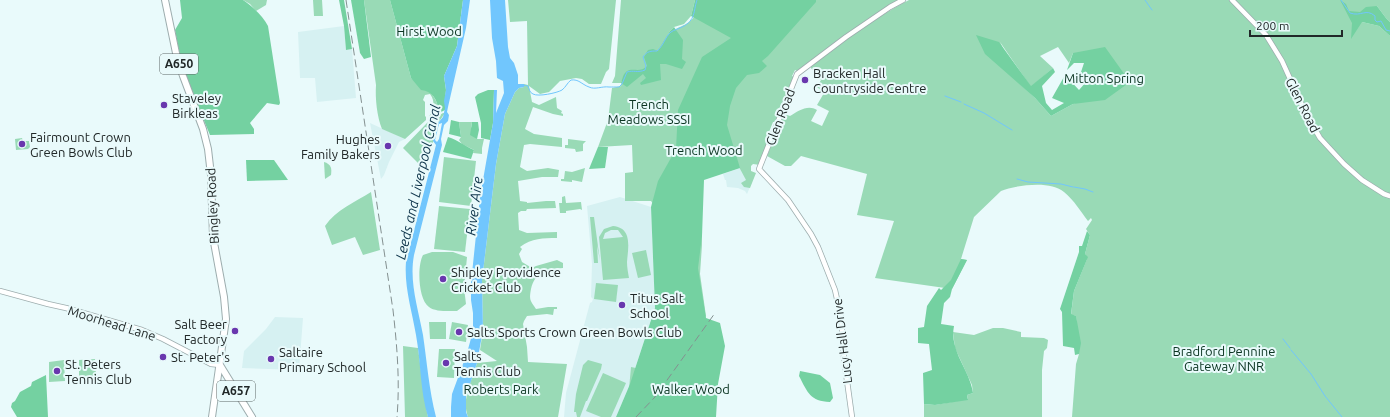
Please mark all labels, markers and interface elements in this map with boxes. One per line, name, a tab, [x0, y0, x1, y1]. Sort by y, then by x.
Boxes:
scale bar	[1250, 12, 1342, 38]
text: 200 m	[1256, 19, 1289, 32]
park label: Hirst Wood	[396, 24, 462, 38]
road number: A650	[160, 54, 198, 74]
place label: Bracken Hall Countryside Centre	[813, 66, 926, 95]
park label: Mitton Spring	[1064, 71, 1144, 85]
marker: Bracken Hall Countryside Centre	[800, 75, 810, 85]
street label: Glen Road	[1283, 75, 1323, 135]
street label: Glen Road	[763, 87, 797, 147]
place label: Staveley Birkleas	[172, 91, 221, 120]
park label: Trench Meadows SSSI	[608, 97, 690, 126]
marker: Staveley Birkleas	[159, 100, 169, 110]
water label: Leeds and Liverpool Canal	[392, 103, 444, 261]
place label: Fairmount Crown Green Bowls Club	[30, 130, 133, 159]
place label: Hughes Family Bakers	[301, 132, 380, 161]
marker: Fairmount Crown Green Bowls Club	[17, 139, 27, 149]
marker: Hughes Family Bakers	[383, 141, 393, 151]
park label: Trench Wood	[665, 143, 743, 157]
street label: Bingley Road	[203, 168, 221, 244]
water label: River Aire	[462, 176, 486, 236]
place label: Shipley Providence Cricket Club	[451, 265, 561, 294]
marker: Shipley Providence Cricket Club	[438, 274, 448, 284]
place label: Titus Salt School	[630, 291, 684, 320]
street label: Lucy Hall Drive	[830, 298, 854, 384]
marker: Titus Salt School	[617, 300, 627, 310]
street label: Moorhead Lane	[66, 303, 158, 343]
place label: Salt Beer Factory	[174, 317, 227, 346]
place label: Salts Sports Crown Green Bowls Club	[467, 325, 682, 339]
marker: Salt Beer Factory	[230, 326, 240, 336]
marker: Salts Sports Crown Green Bowls Club	[454, 327, 464, 337]
park label: Bradford Pennine Gateway NNR	[1173, 344, 1275, 373]
place label: Saltaire Primary School	[279, 345, 367, 374]
place label: Salts Tennis Club	[454, 349, 521, 378]
place label: St. Peter's	[171, 350, 230, 364]
marker: St. Peter's	[158, 352, 168, 362]
marker: Saltaire Primary School	[266, 354, 276, 364]
place label: St. Peters Tennis Club	[65, 357, 132, 386]
marker: Salts Tennis Club	[441, 358, 451, 368]
marker: St. Peters Tennis Club	[52, 366, 62, 376]
road number: A657	[217, 381, 255, 401]
park label: Roberts Park	[464, 382, 539, 396]
park label: Walker Wood	[652, 382, 730, 396]

